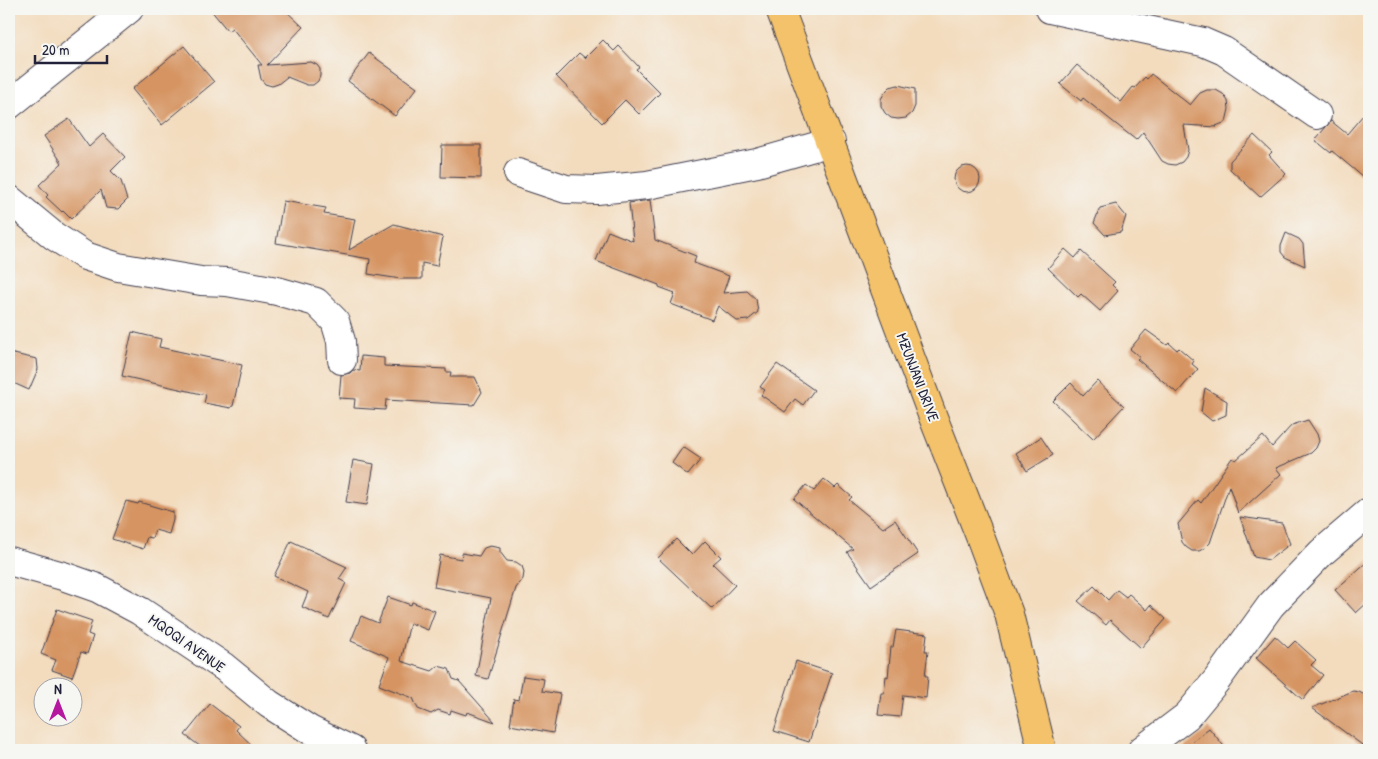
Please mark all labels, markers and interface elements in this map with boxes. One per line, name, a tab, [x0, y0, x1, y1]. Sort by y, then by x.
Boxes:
scale bar	[35, 32, 108, 64]
text: 20 m	[42, 39, 69, 60]
street label: MZUNJANI DRIVE	[892, 330, 945, 425]
street label: MQOQI AVENUE	[144, 609, 230, 677]
north arrow	[32, 676, 82, 726]
text: N	[54, 679, 62, 698]

